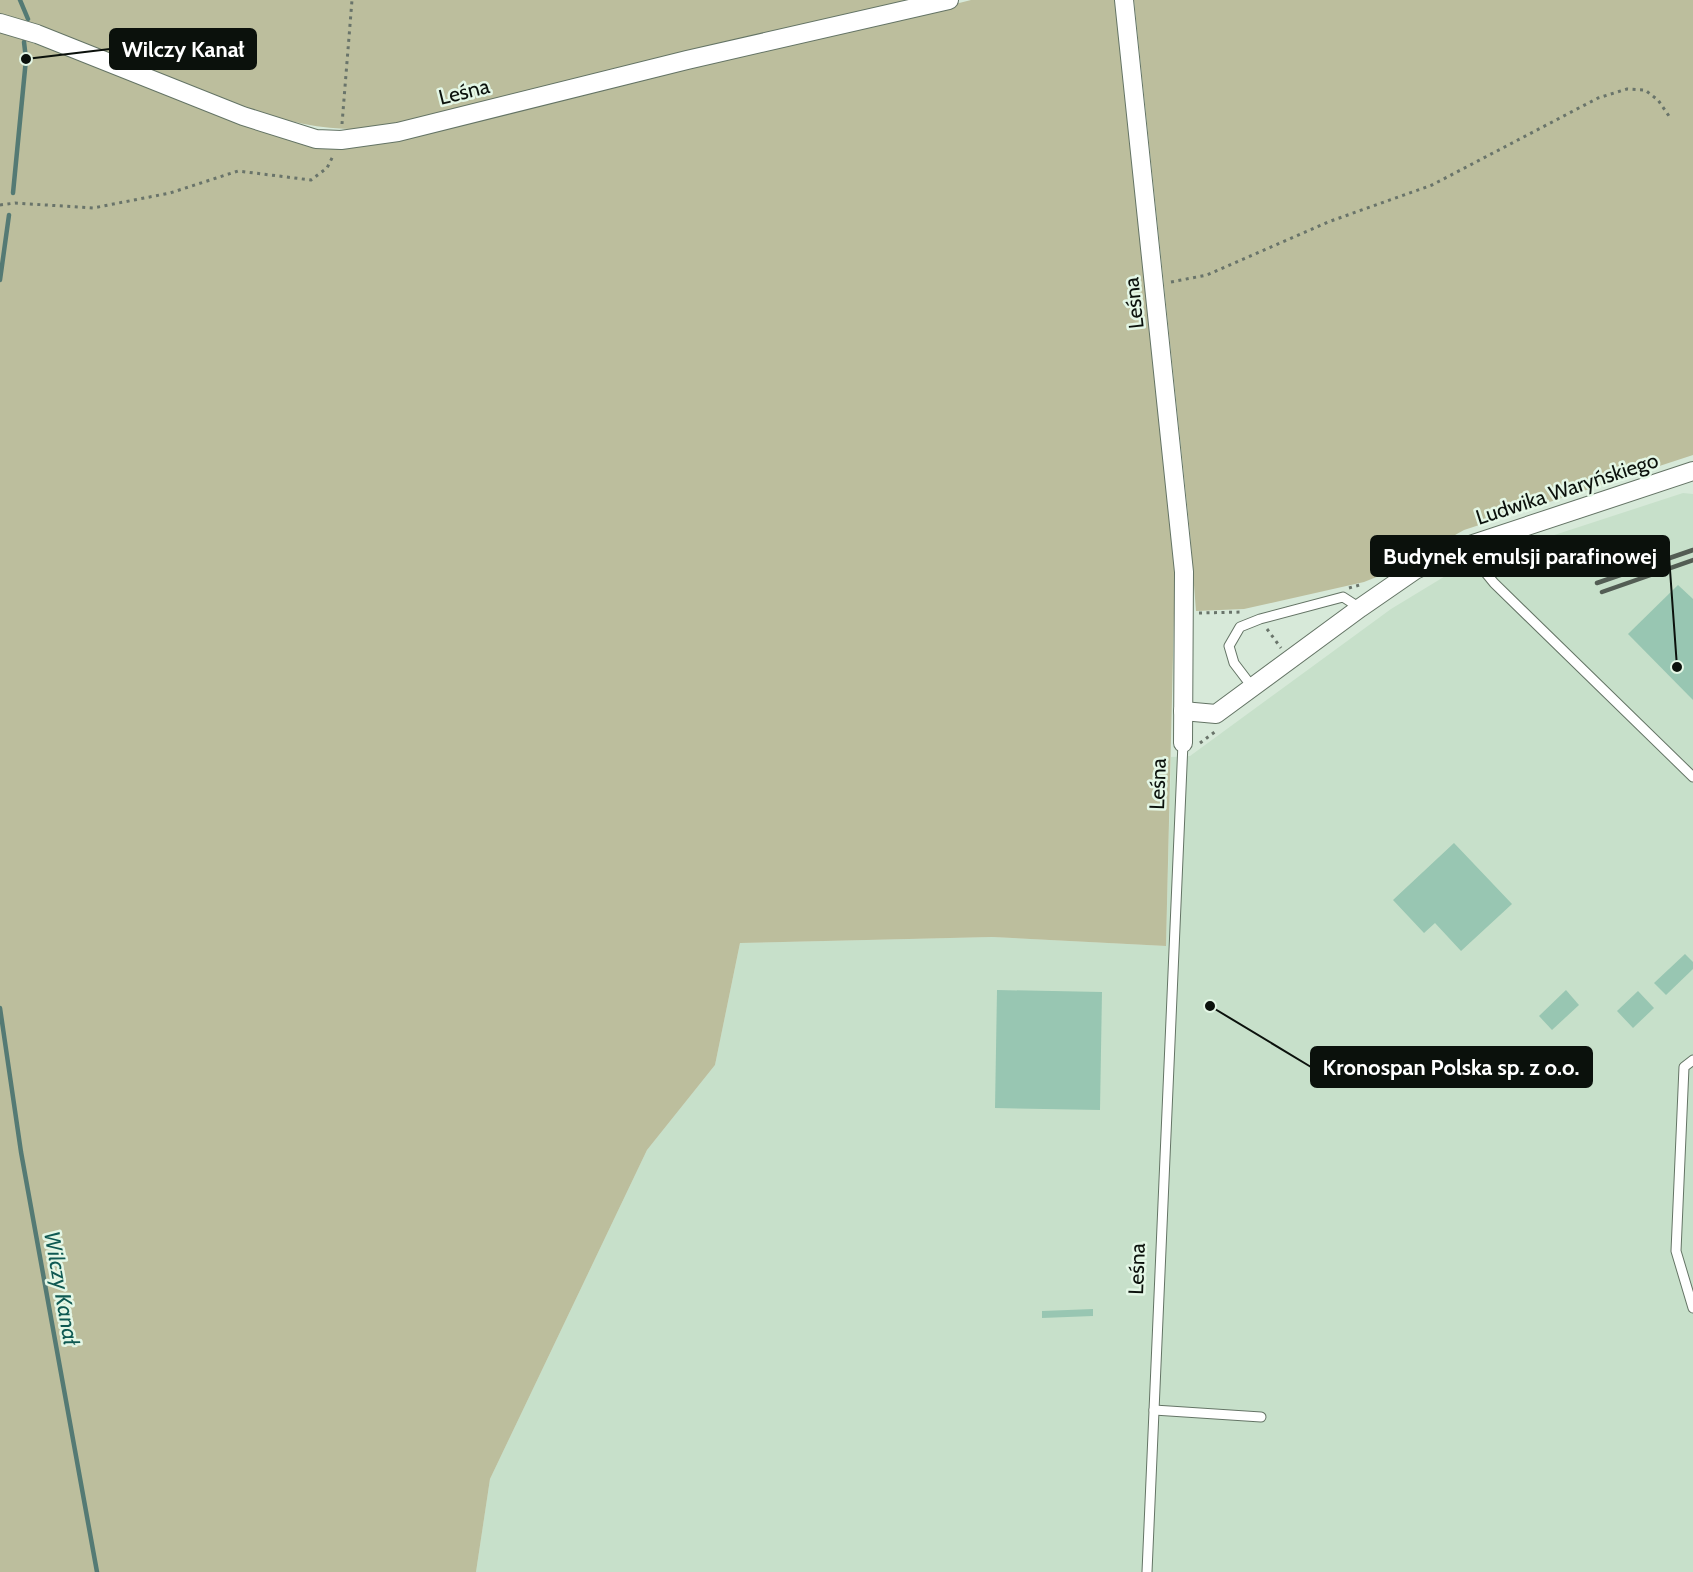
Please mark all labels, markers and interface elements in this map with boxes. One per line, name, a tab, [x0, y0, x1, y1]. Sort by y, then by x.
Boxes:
callout: Wilczy Kanał	[110, 29, 256, 69]
text: Wilczy Kanał	[122, 36, 245, 63]
street label: Leśna	[436, 73, 492, 110]
street label: Leśna	[1118, 276, 1149, 330]
street label: Ludwika Waryńskiego	[1473, 447, 1661, 530]
callout: Budynek emulsji parafinowej	[1371, 536, 1669, 576]
text: Budynek emulsji parafinowej	[1383, 543, 1657, 570]
street label: Leśna	[1144, 758, 1171, 810]
callout: Kronospan Polska sp. z o.o.	[1311, 1047, 1592, 1087]
text: Kronospan Polska sp. z o.o.	[1323, 1054, 1579, 1081]
water label: Wilczy Kanał	[38, 1229, 85, 1348]
street label: Leśna	[1123, 1243, 1150, 1295]

